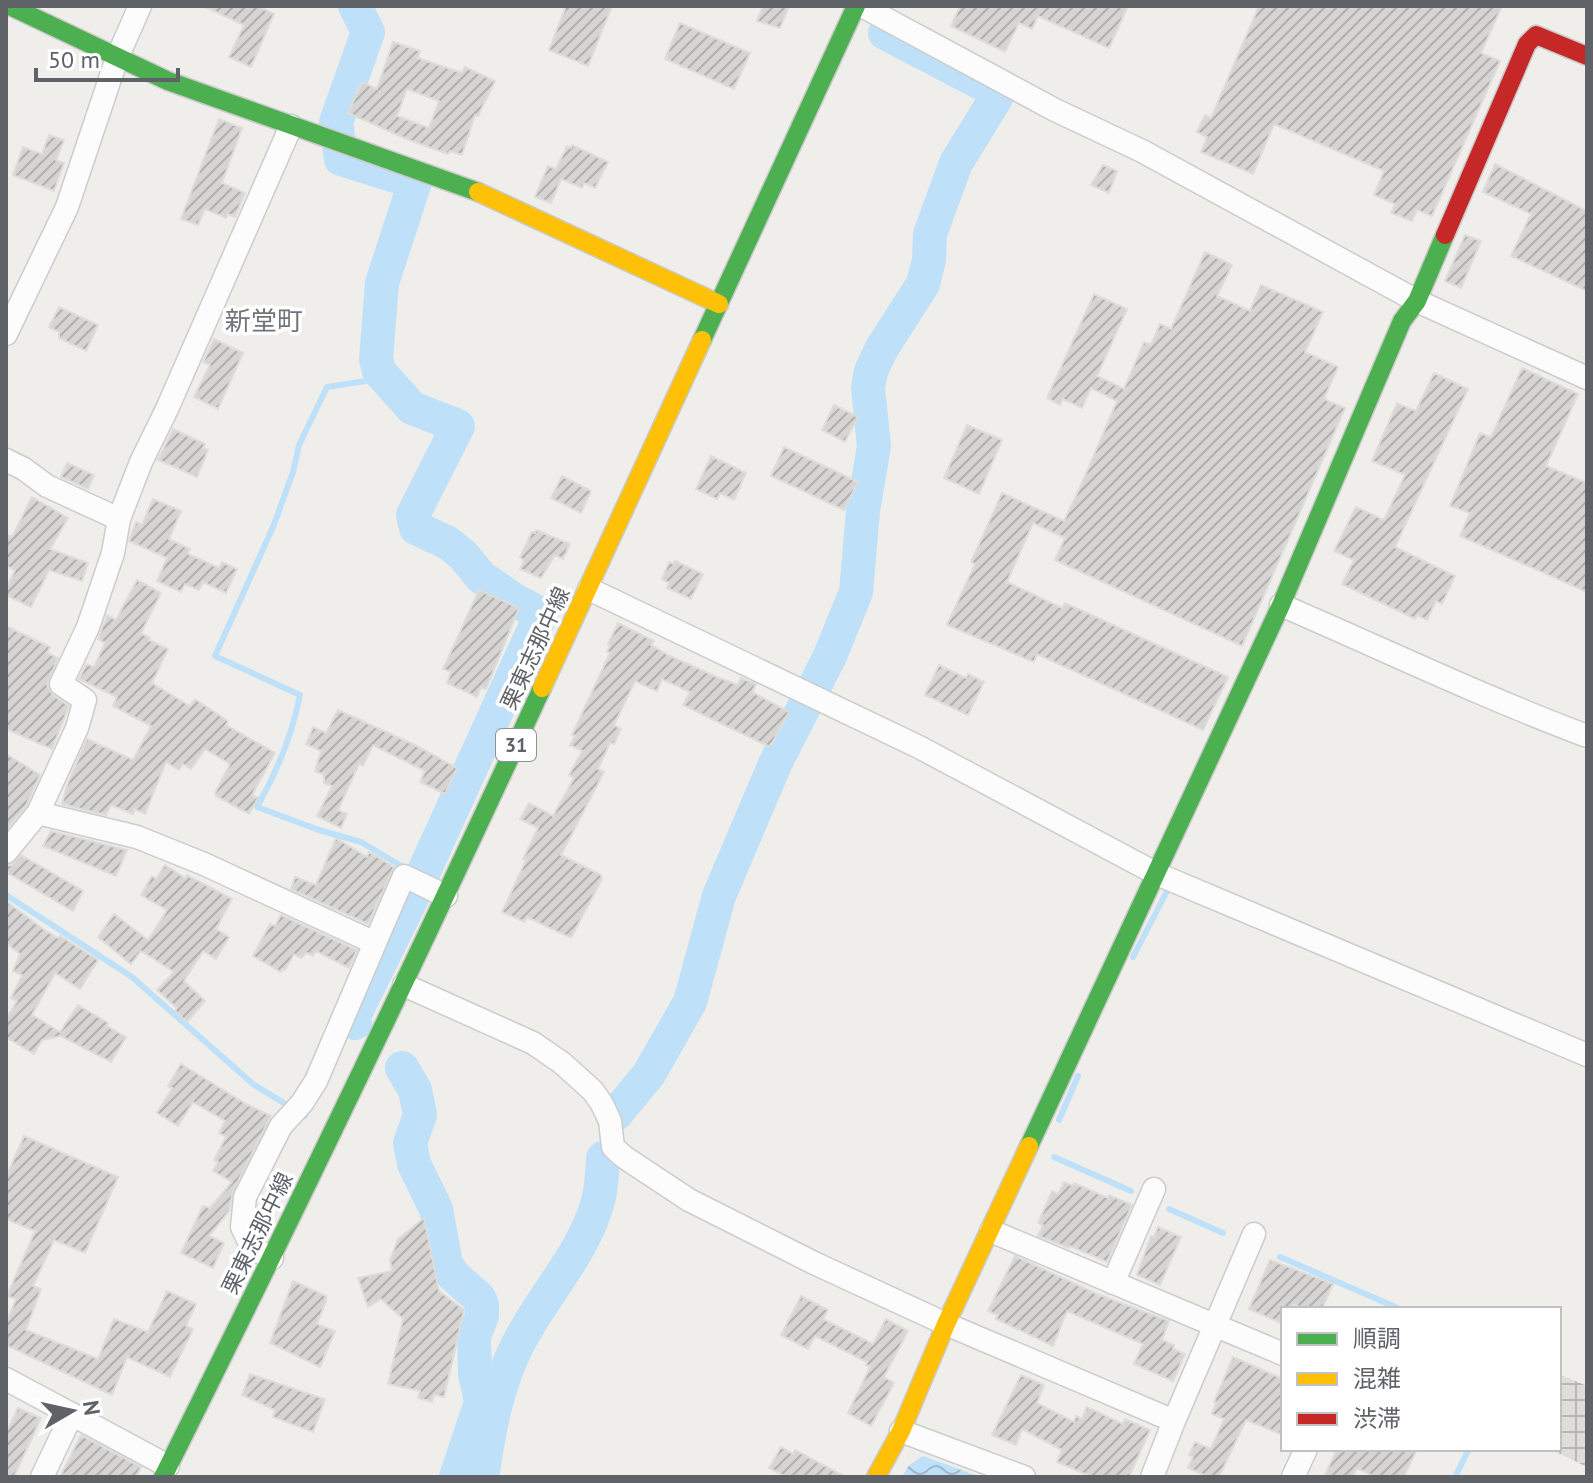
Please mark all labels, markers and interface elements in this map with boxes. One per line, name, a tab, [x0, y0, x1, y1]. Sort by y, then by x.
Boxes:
scale bar	[36, 32, 178, 82]
text: 50 m	[48, 44, 100, 75]
district label: 新堂町	[225, 304, 303, 337]
street label: 栗東志那中線	[494, 582, 576, 714]
road number: 31	[496, 729, 536, 761]
street label: 栗東志那中線	[215, 1168, 299, 1298]
legend	[1281, 1307, 1561, 1451]
text: 順調	[1353, 1323, 1401, 1354]
text: 混雑	[1353, 1363, 1401, 1394]
north arrow	[32, 1371, 112, 1451]
text: N	[77, 1399, 107, 1417]
text: 渋滞	[1353, 1403, 1401, 1434]

